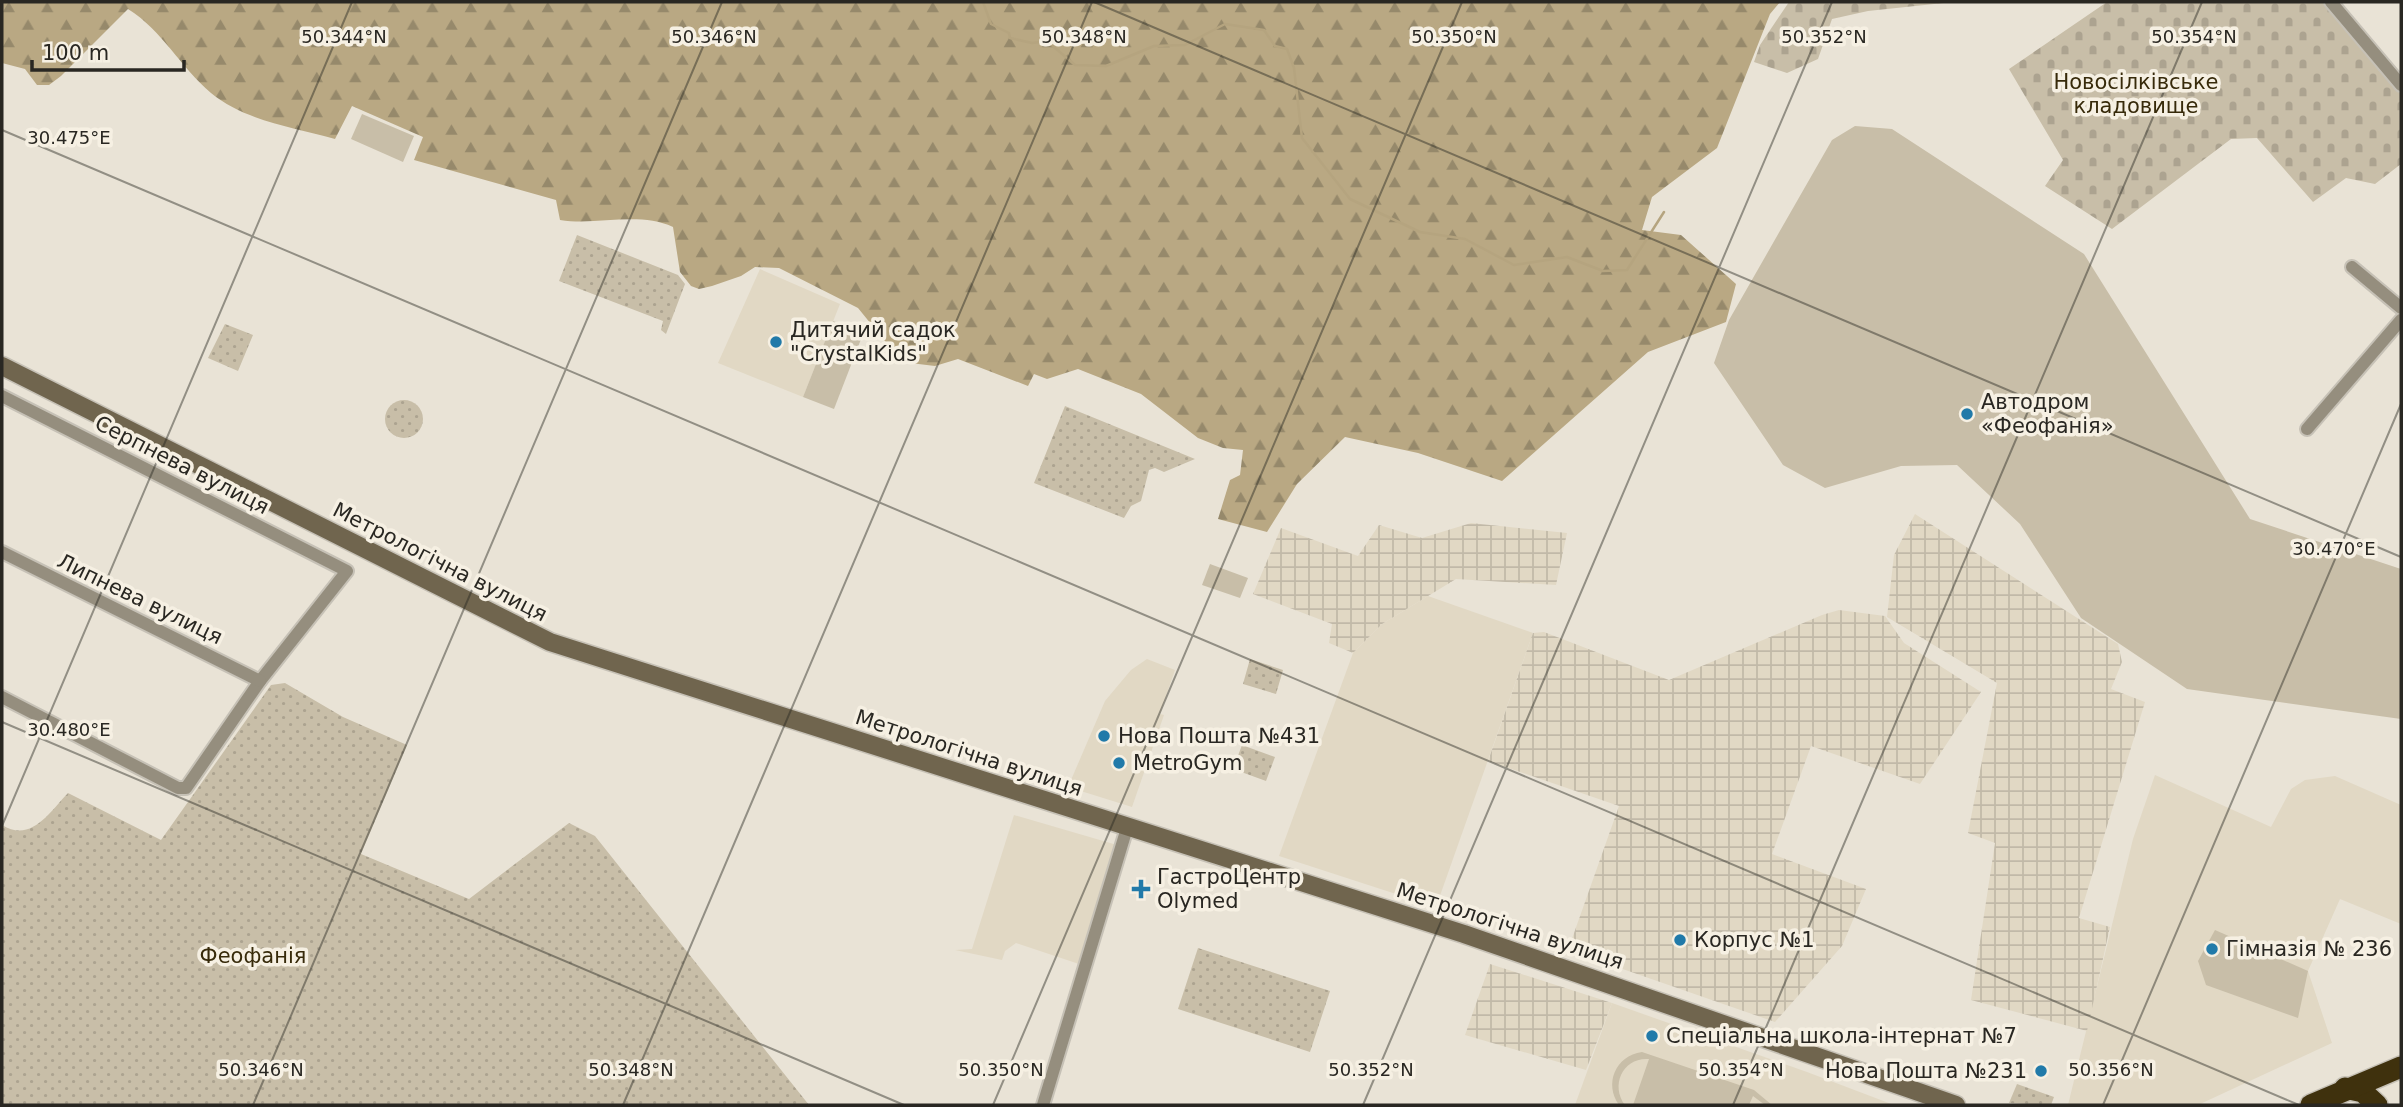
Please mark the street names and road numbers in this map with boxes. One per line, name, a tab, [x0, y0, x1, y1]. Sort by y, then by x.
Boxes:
street label: Серпнева вулиця	[91, 411, 273, 519]
street label: Метрологічна вулиця	[329, 497, 551, 627]
street label: Липнева вулиця	[54, 549, 226, 649]
street label: Метрологічна вулиця	[853, 705, 1085, 801]
street label: Метрологічна вулиця	[1394, 878, 1626, 974]

